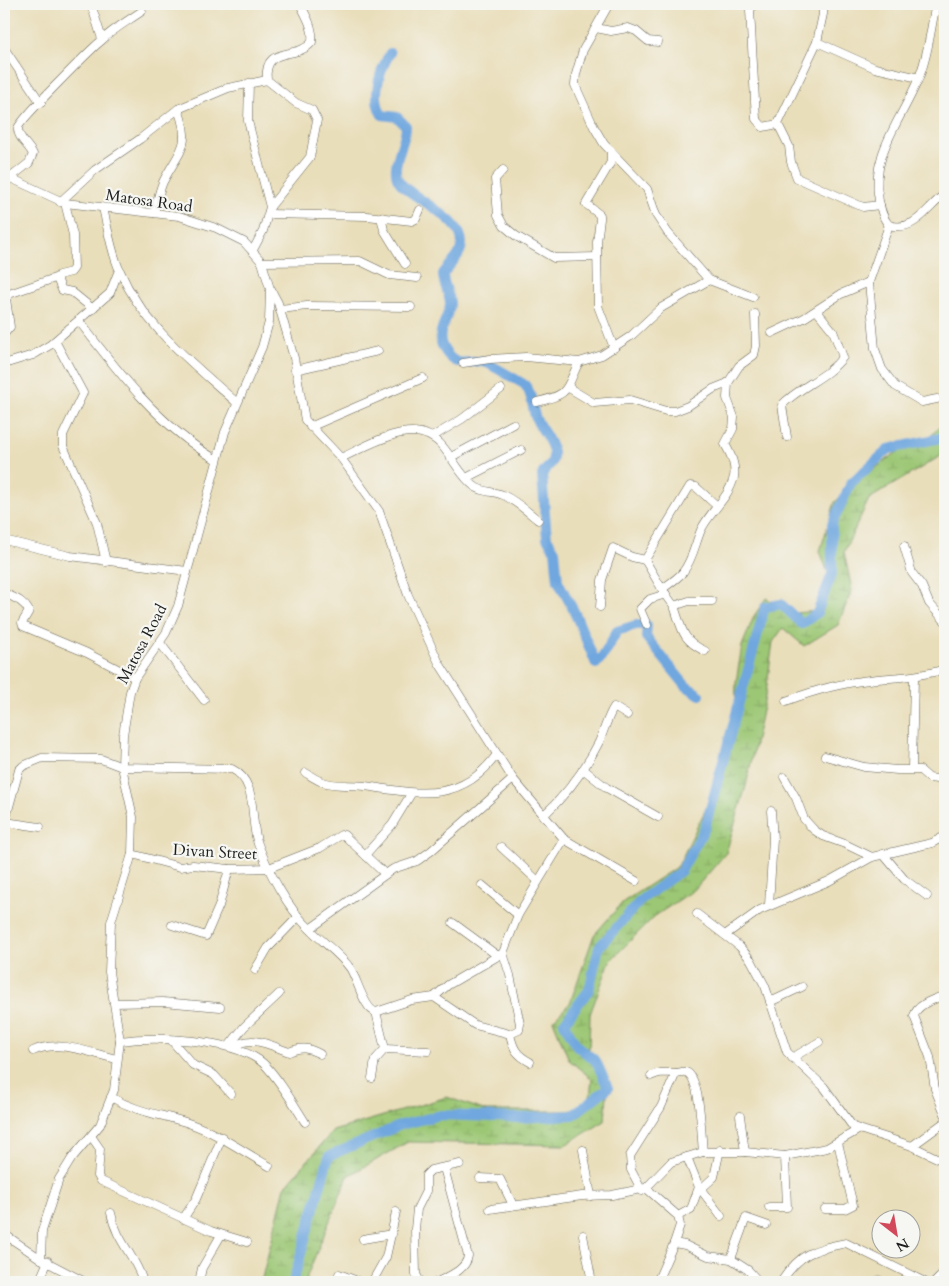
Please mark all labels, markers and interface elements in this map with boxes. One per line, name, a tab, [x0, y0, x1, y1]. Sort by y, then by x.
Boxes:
street label: Matosa Road	[104, 184, 194, 218]
street label: Matosa Road	[112, 600, 172, 688]
street label: Divan Street	[172, 839, 258, 865]
north arrow	[872, 1208, 922, 1258]
text: N	[892, 1233, 913, 1256]

